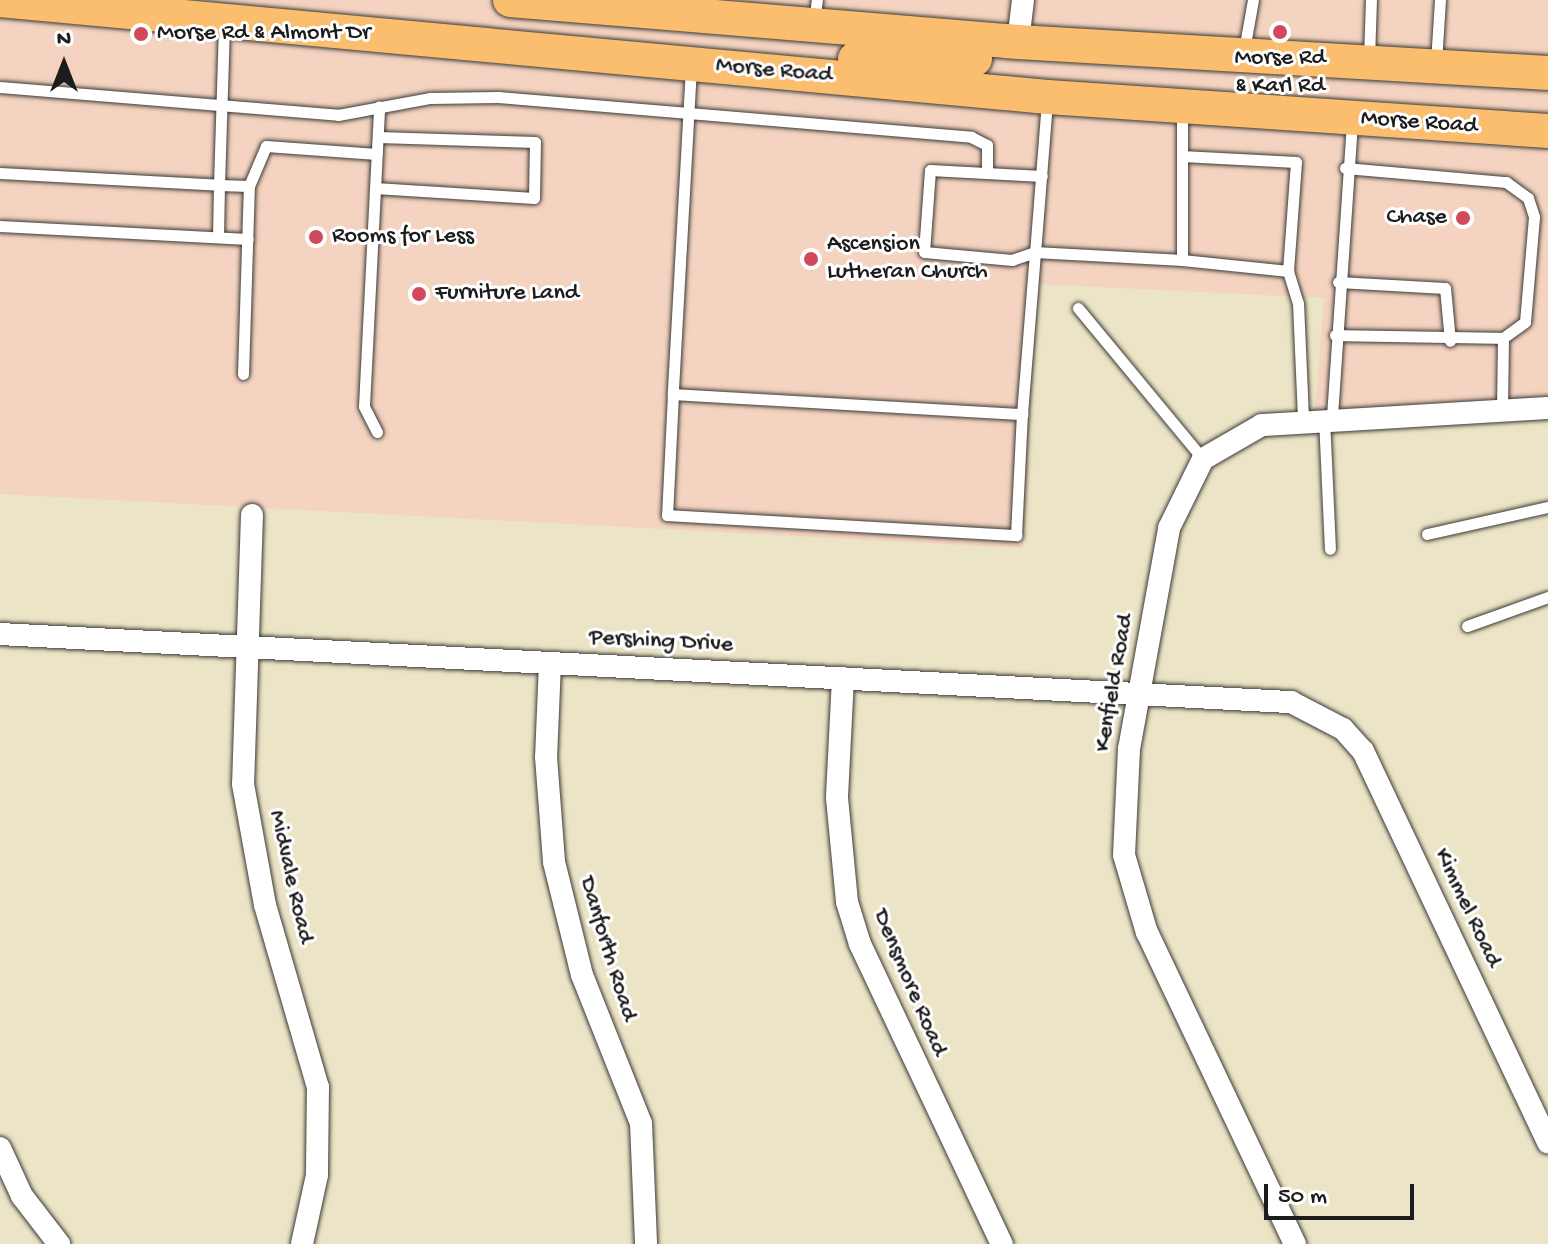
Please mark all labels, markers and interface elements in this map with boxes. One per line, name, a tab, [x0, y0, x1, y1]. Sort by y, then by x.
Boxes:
place label: Morse Rd & Almont Dr	[157, 20, 371, 48]
marker: Morse Rd & Karl Rd	[1271, 23, 1289, 41]
north arrow	[24, 24, 104, 104]
marker: Morse Rd & Almont Dr	[132, 25, 150, 43]
text: N	[57, 27, 71, 53]
place label: Morse Rd & Karl Rd	[1234, 45, 1326, 101]
street label: Morse Road	[715, 52, 833, 90]
street label: Morse Road	[1360, 105, 1478, 141]
place label: Chase	[1387, 204, 1447, 232]
marker: Chase	[1454, 209, 1472, 227]
place label: Rooms for Less	[332, 223, 474, 251]
marker: Rooms for Less	[307, 228, 325, 246]
place label: Ascension Lutheran Church	[827, 231, 988, 287]
marker: Ascension Lutheran Church	[802, 250, 820, 268]
place label: Furniture Land	[435, 280, 579, 308]
marker: Furniture Land	[410, 285, 428, 303]
street label: Kenfield Road	[1089, 612, 1141, 754]
street label: Pershing Drive	[588, 624, 734, 660]
street label: Midvale Road	[261, 808, 319, 946]
street label: Kimmel Road	[1427, 844, 1507, 972]
street label: Danforth Road	[571, 873, 643, 1025]
street label: Densmore Road	[865, 905, 953, 1061]
scale bar	[1268, 1168, 1418, 1218]
text: 50 m	[1278, 1183, 1327, 1212]

